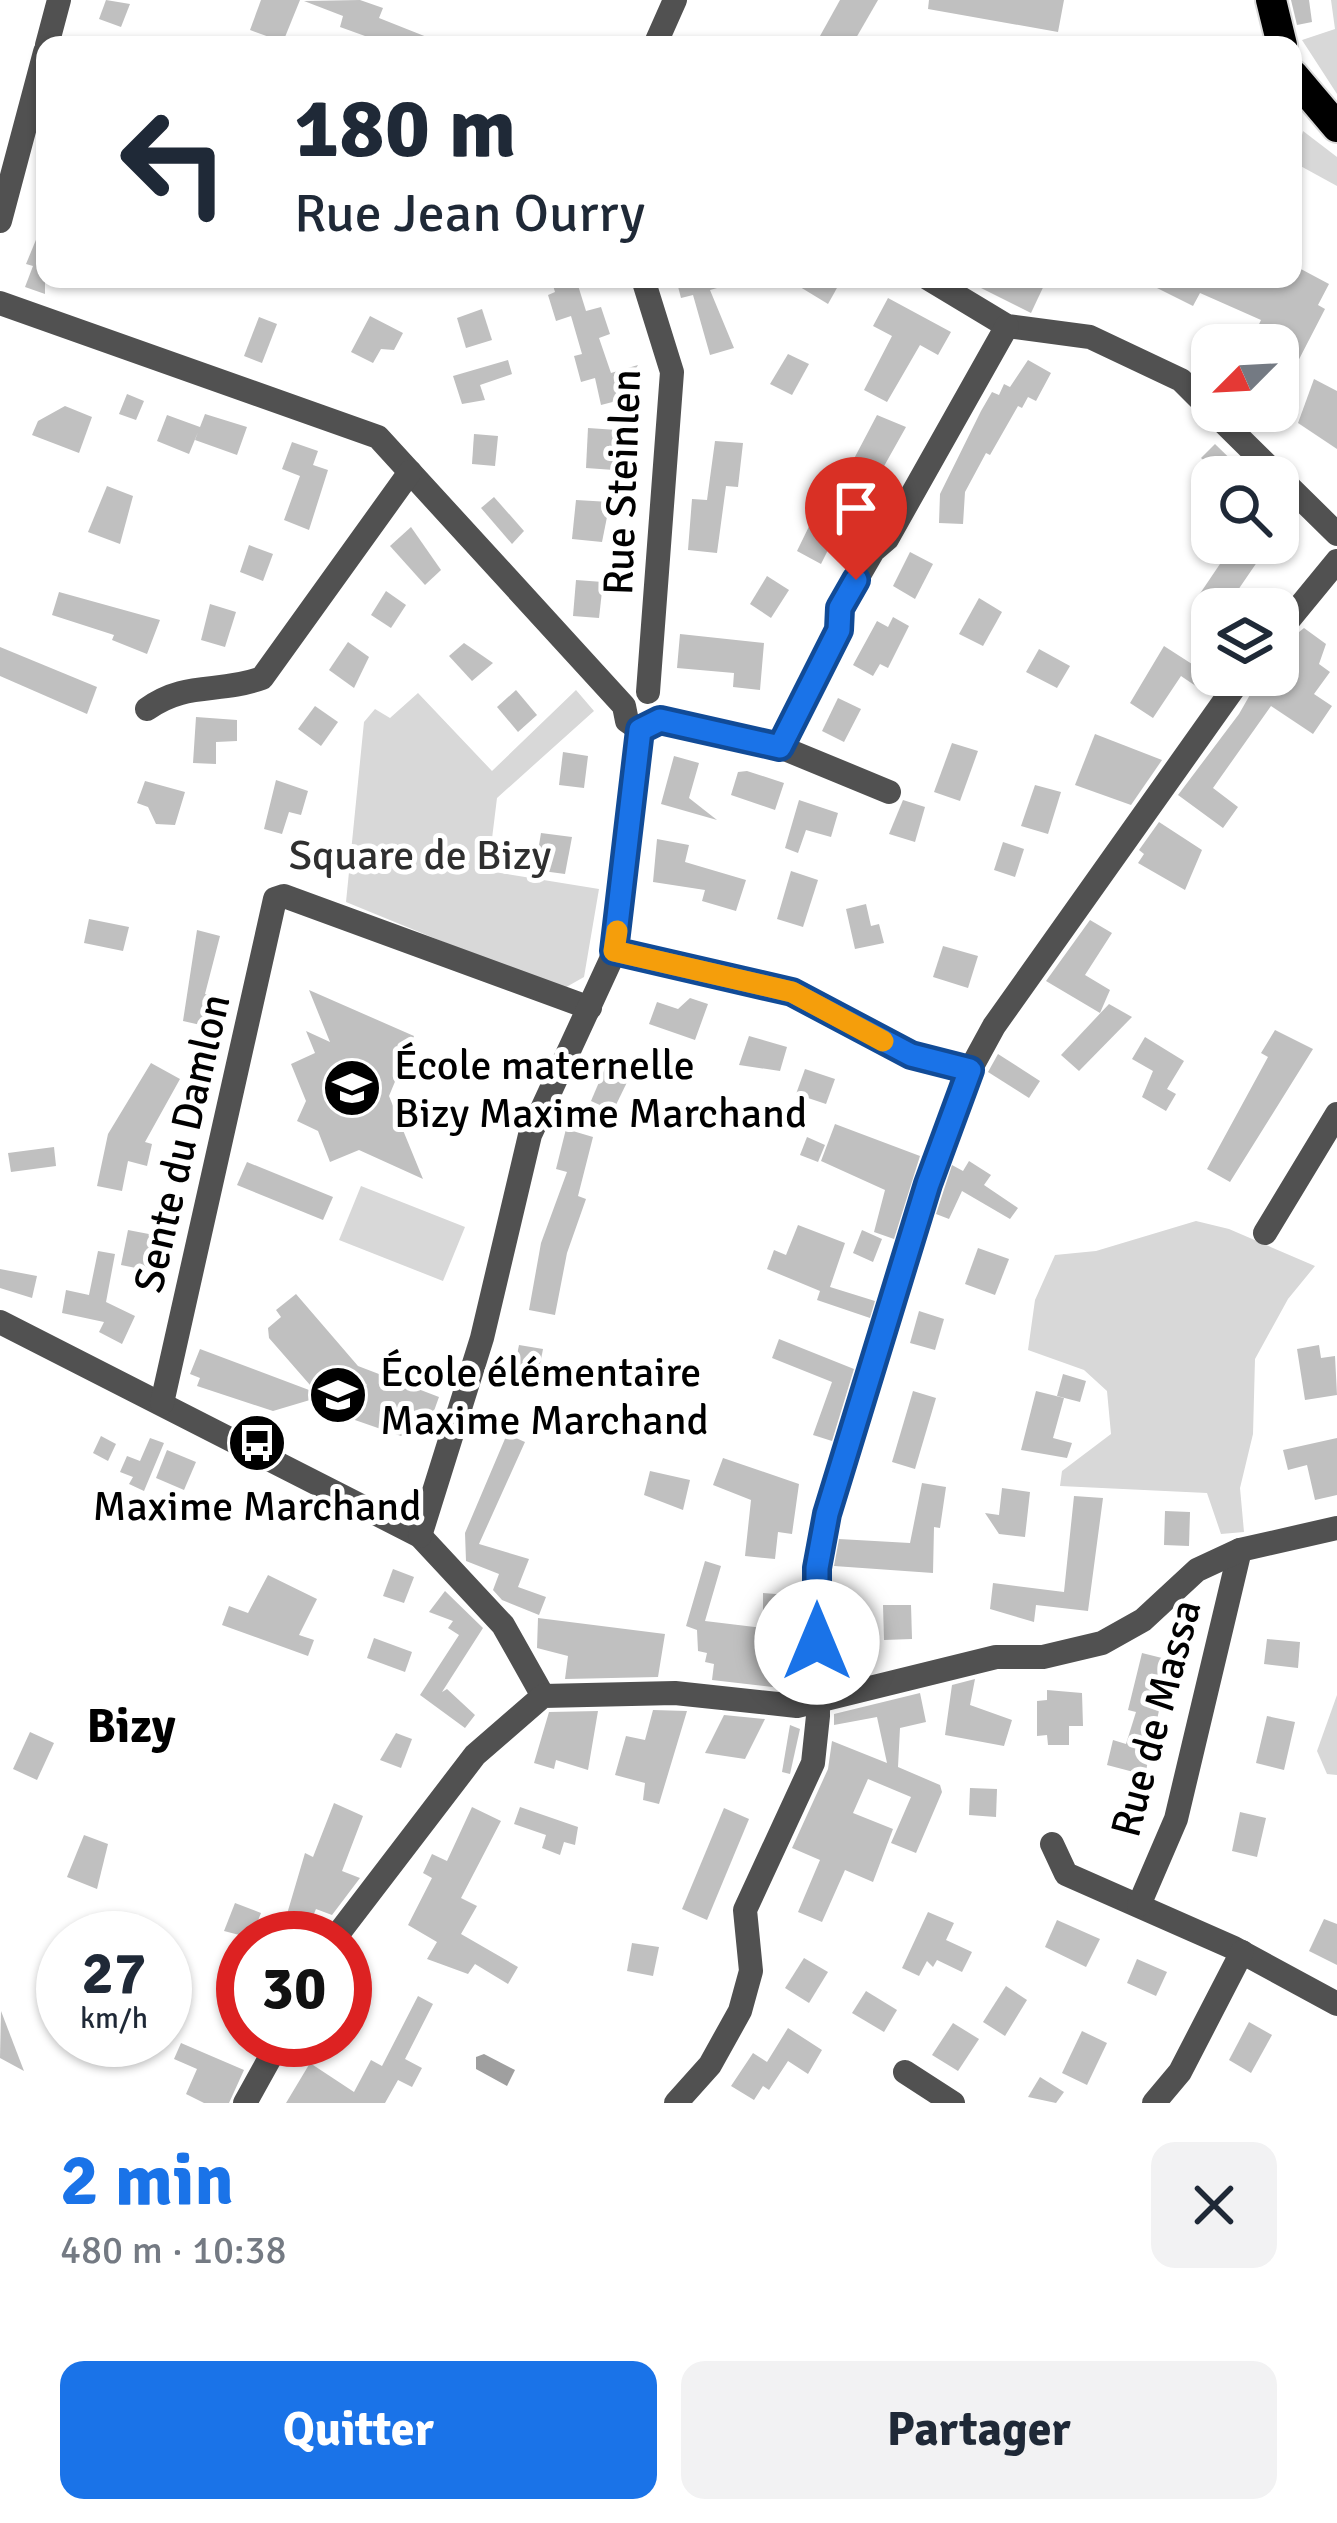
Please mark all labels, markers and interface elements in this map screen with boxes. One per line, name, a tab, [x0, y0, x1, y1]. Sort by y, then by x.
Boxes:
text: 180 m	[294, 77, 516, 181]
icon: left	[96, 84, 252, 240]
text: Rue Jean Ourry	[294, 180, 645, 247]
north arrow	[1191, 324, 1299, 432]
map controls	[1191, 324, 1299, 696]
street label: Rue Steinlen	[593, 368, 652, 596]
button: search	[1191, 456, 1299, 564]
pin	[805, 457, 907, 580]
icon: arrive	[823, 475, 889, 541]
button: layers	[1191, 588, 1299, 696]
park label: Square de Bizy	[289, 830, 552, 881]
street label: Sente du Damlon	[123, 989, 242, 1297]
place label: École maternelle Bizy Maxime Marchand	[394, 1040, 807, 1139]
school or university icon: École maternelle Bizy Maxime Marchand	[321, 1057, 383, 1119]
place label: École élémentaire Maxime Marchand	[380, 1347, 709, 1446]
school or university icon: École élémentaire Maxime Marchand	[307, 1364, 369, 1426]
bus stop icon: Maxime Marchand	[226, 1412, 288, 1474]
place label: Maxime Marchand	[93, 1481, 421, 1532]
position arrow	[754, 1579, 880, 1705]
street label: Rue de Massa	[1100, 1594, 1213, 1842]
district label: Bizy	[86, 1697, 176, 1756]
speed limit sign: 30	[216, 1911, 372, 2067]
text: 27	[82, 1937, 146, 2011]
text: km/h	[80, 2000, 148, 2037]
text: 2 min	[60, 2136, 234, 2225]
button: close	[1151, 2142, 1277, 2268]
text: 480 m · 10:38	[60, 2226, 287, 2274]
button: Quitter	[60, 2361, 657, 2499]
button: Partager	[681, 2361, 1277, 2499]

